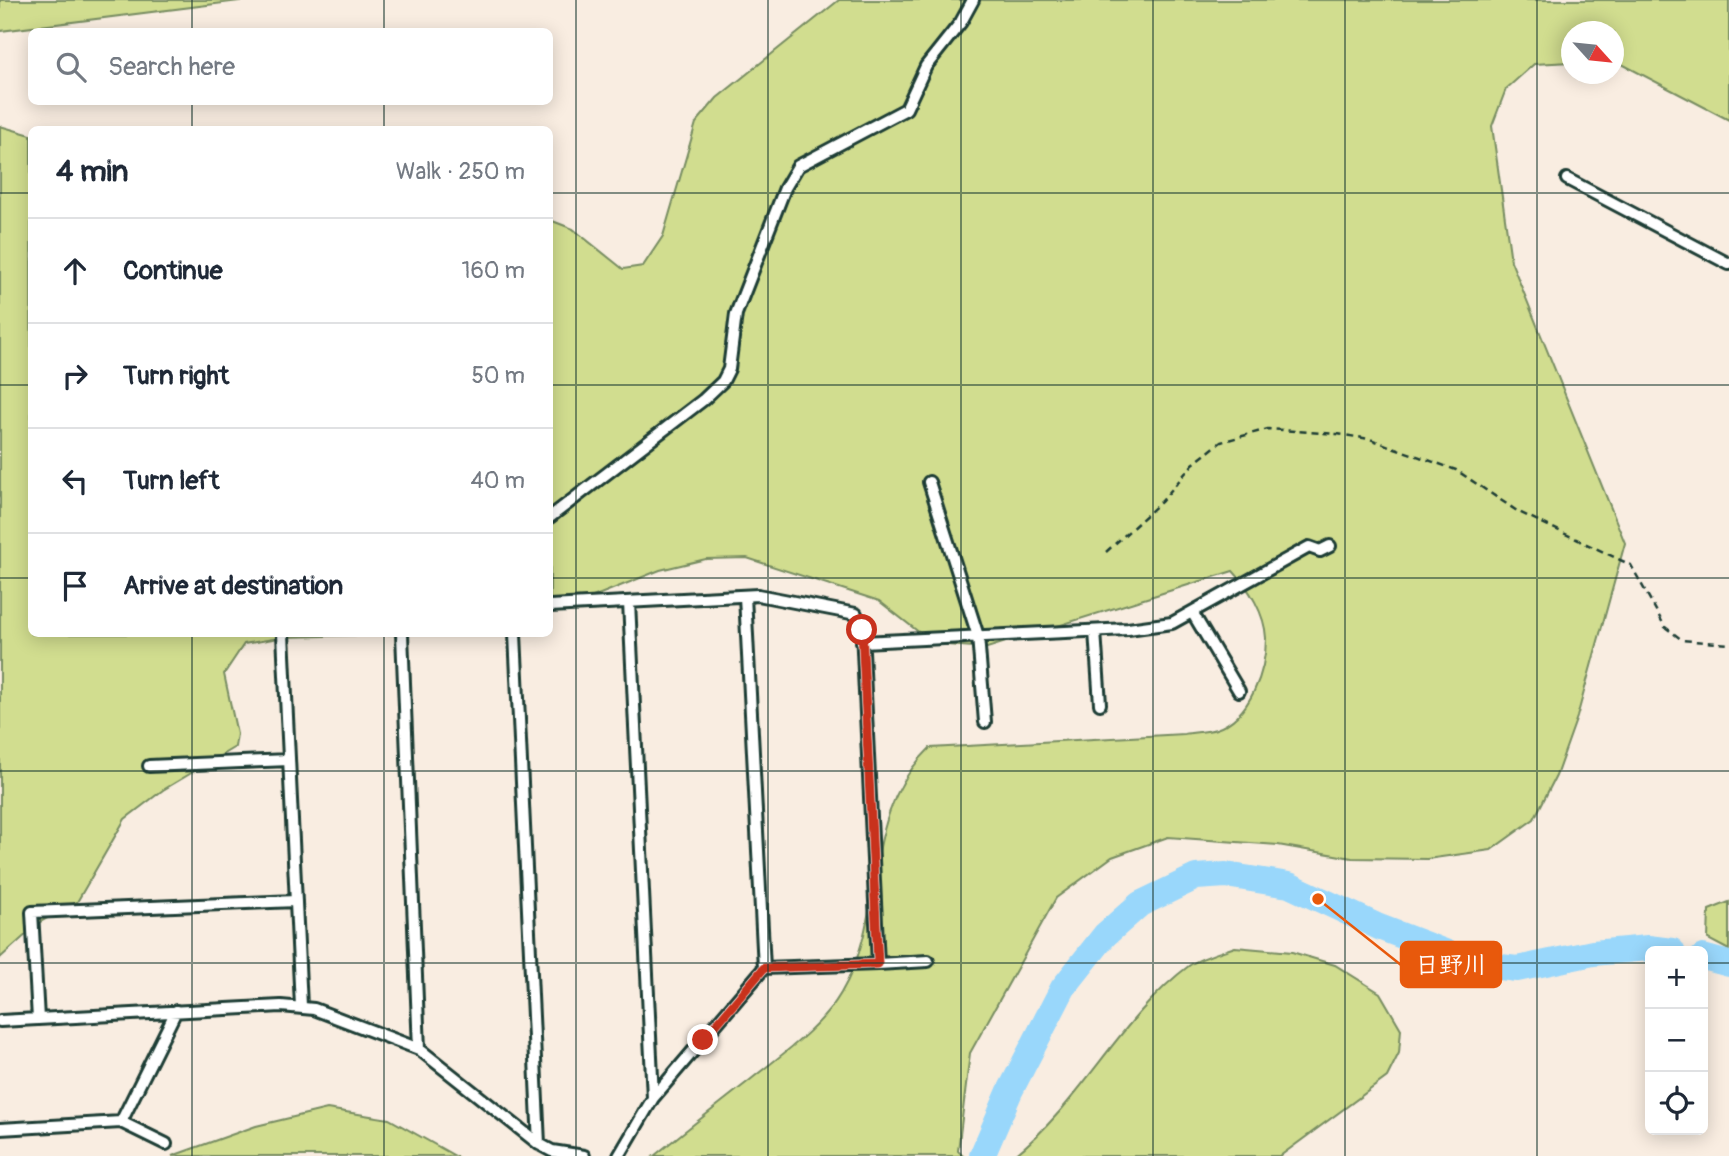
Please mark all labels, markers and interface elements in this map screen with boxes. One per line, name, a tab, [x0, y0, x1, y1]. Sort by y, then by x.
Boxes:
north arrow	[1561, 21, 1624, 84]
search box	[28, 28, 553, 105]
icon: search	[52, 48, 90, 86]
text: Search here	[108, 51, 235, 83]
text: 4 min	[56, 153, 129, 190]
text: Walk · 250 m	[396, 157, 525, 186]
icon: ahead	[56, 252, 94, 290]
text: Continue	[123, 255, 223, 287]
text: 160 m	[461, 256, 525, 285]
icon: right	[56, 357, 94, 395]
text: Turn right	[123, 360, 229, 392]
text: 50 m	[471, 361, 525, 390]
icon: left	[56, 462, 94, 500]
text: Turn left	[123, 465, 219, 497]
text: 40 m	[471, 466, 525, 495]
icon: arrive	[56, 567, 94, 605]
text: Arrive at destination	[123, 570, 343, 602]
route start	[846, 614, 877, 645]
callout: 日野川	[1401, 942, 1501, 987]
map controls	[1645, 946, 1708, 1135]
button: +	[1645, 946, 1708, 1009]
text: 日野川	[1415, 951, 1487, 980]
button: −	[1645, 1009, 1708, 1072]
route end	[687, 1024, 718, 1055]
button: locate	[1645, 1072, 1708, 1135]

